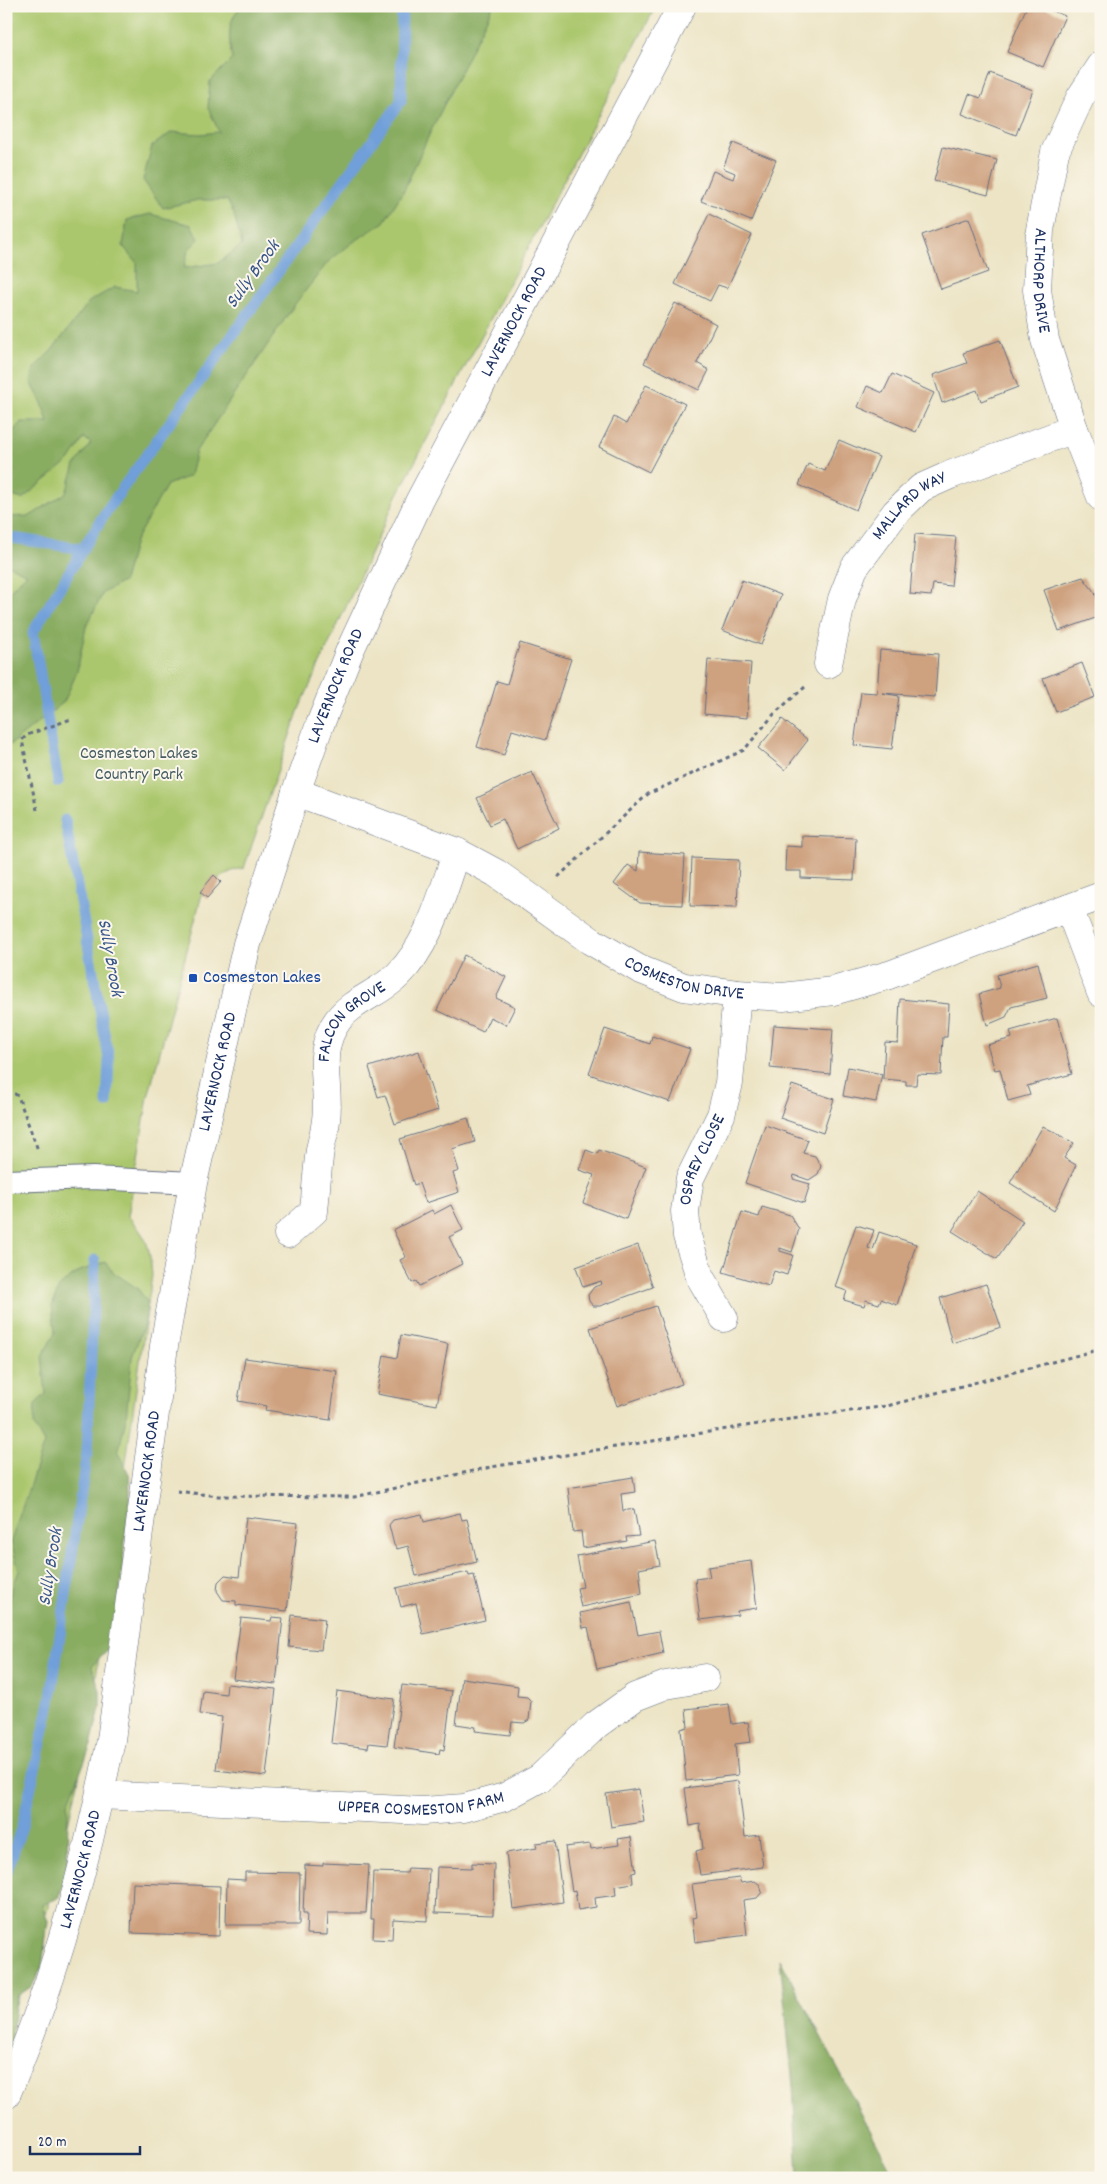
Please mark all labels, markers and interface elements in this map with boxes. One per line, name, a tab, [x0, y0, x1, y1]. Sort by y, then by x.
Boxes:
street label: ALTHORP DRIVE	[1024, 227, 1056, 335]
water label: Sully Brook	[220, 234, 289, 315]
street label: LAVERNOCK ROAD	[475, 262, 554, 381]
street label: MALLARD WAY	[866, 465, 952, 546]
street label: LAVERNOCK ROAD	[302, 625, 371, 747]
park label: Cosmeston Lakes Country Park	[80, 742, 198, 788]
water label: Sully Brook	[89, 917, 129, 1001]
street label: COSMESTON DRIVE	[619, 950, 745, 1007]
place label: Cosmeston Lakes	[203, 966, 321, 991]
marker: Cosmeston Lakes	[187, 972, 199, 984]
street label: FALCON GROVE	[312, 976, 391, 1063]
street label: LAVERNOCK ROAD	[193, 1010, 244, 1134]
street label: OSPREY CLOSE	[674, 1110, 732, 1207]
street label: LAVERNOCK ROAD	[127, 1409, 168, 1533]
water label: Sully Brook	[33, 1524, 72, 1608]
street label: UPPER COSMESTON FARM	[337, 1785, 507, 1824]
street label: LAVERNOCK ROAD	[54, 1808, 108, 1932]
scale bar	[30, 2124, 140, 2156]
text: 20 m	[38, 2132, 66, 2154]

